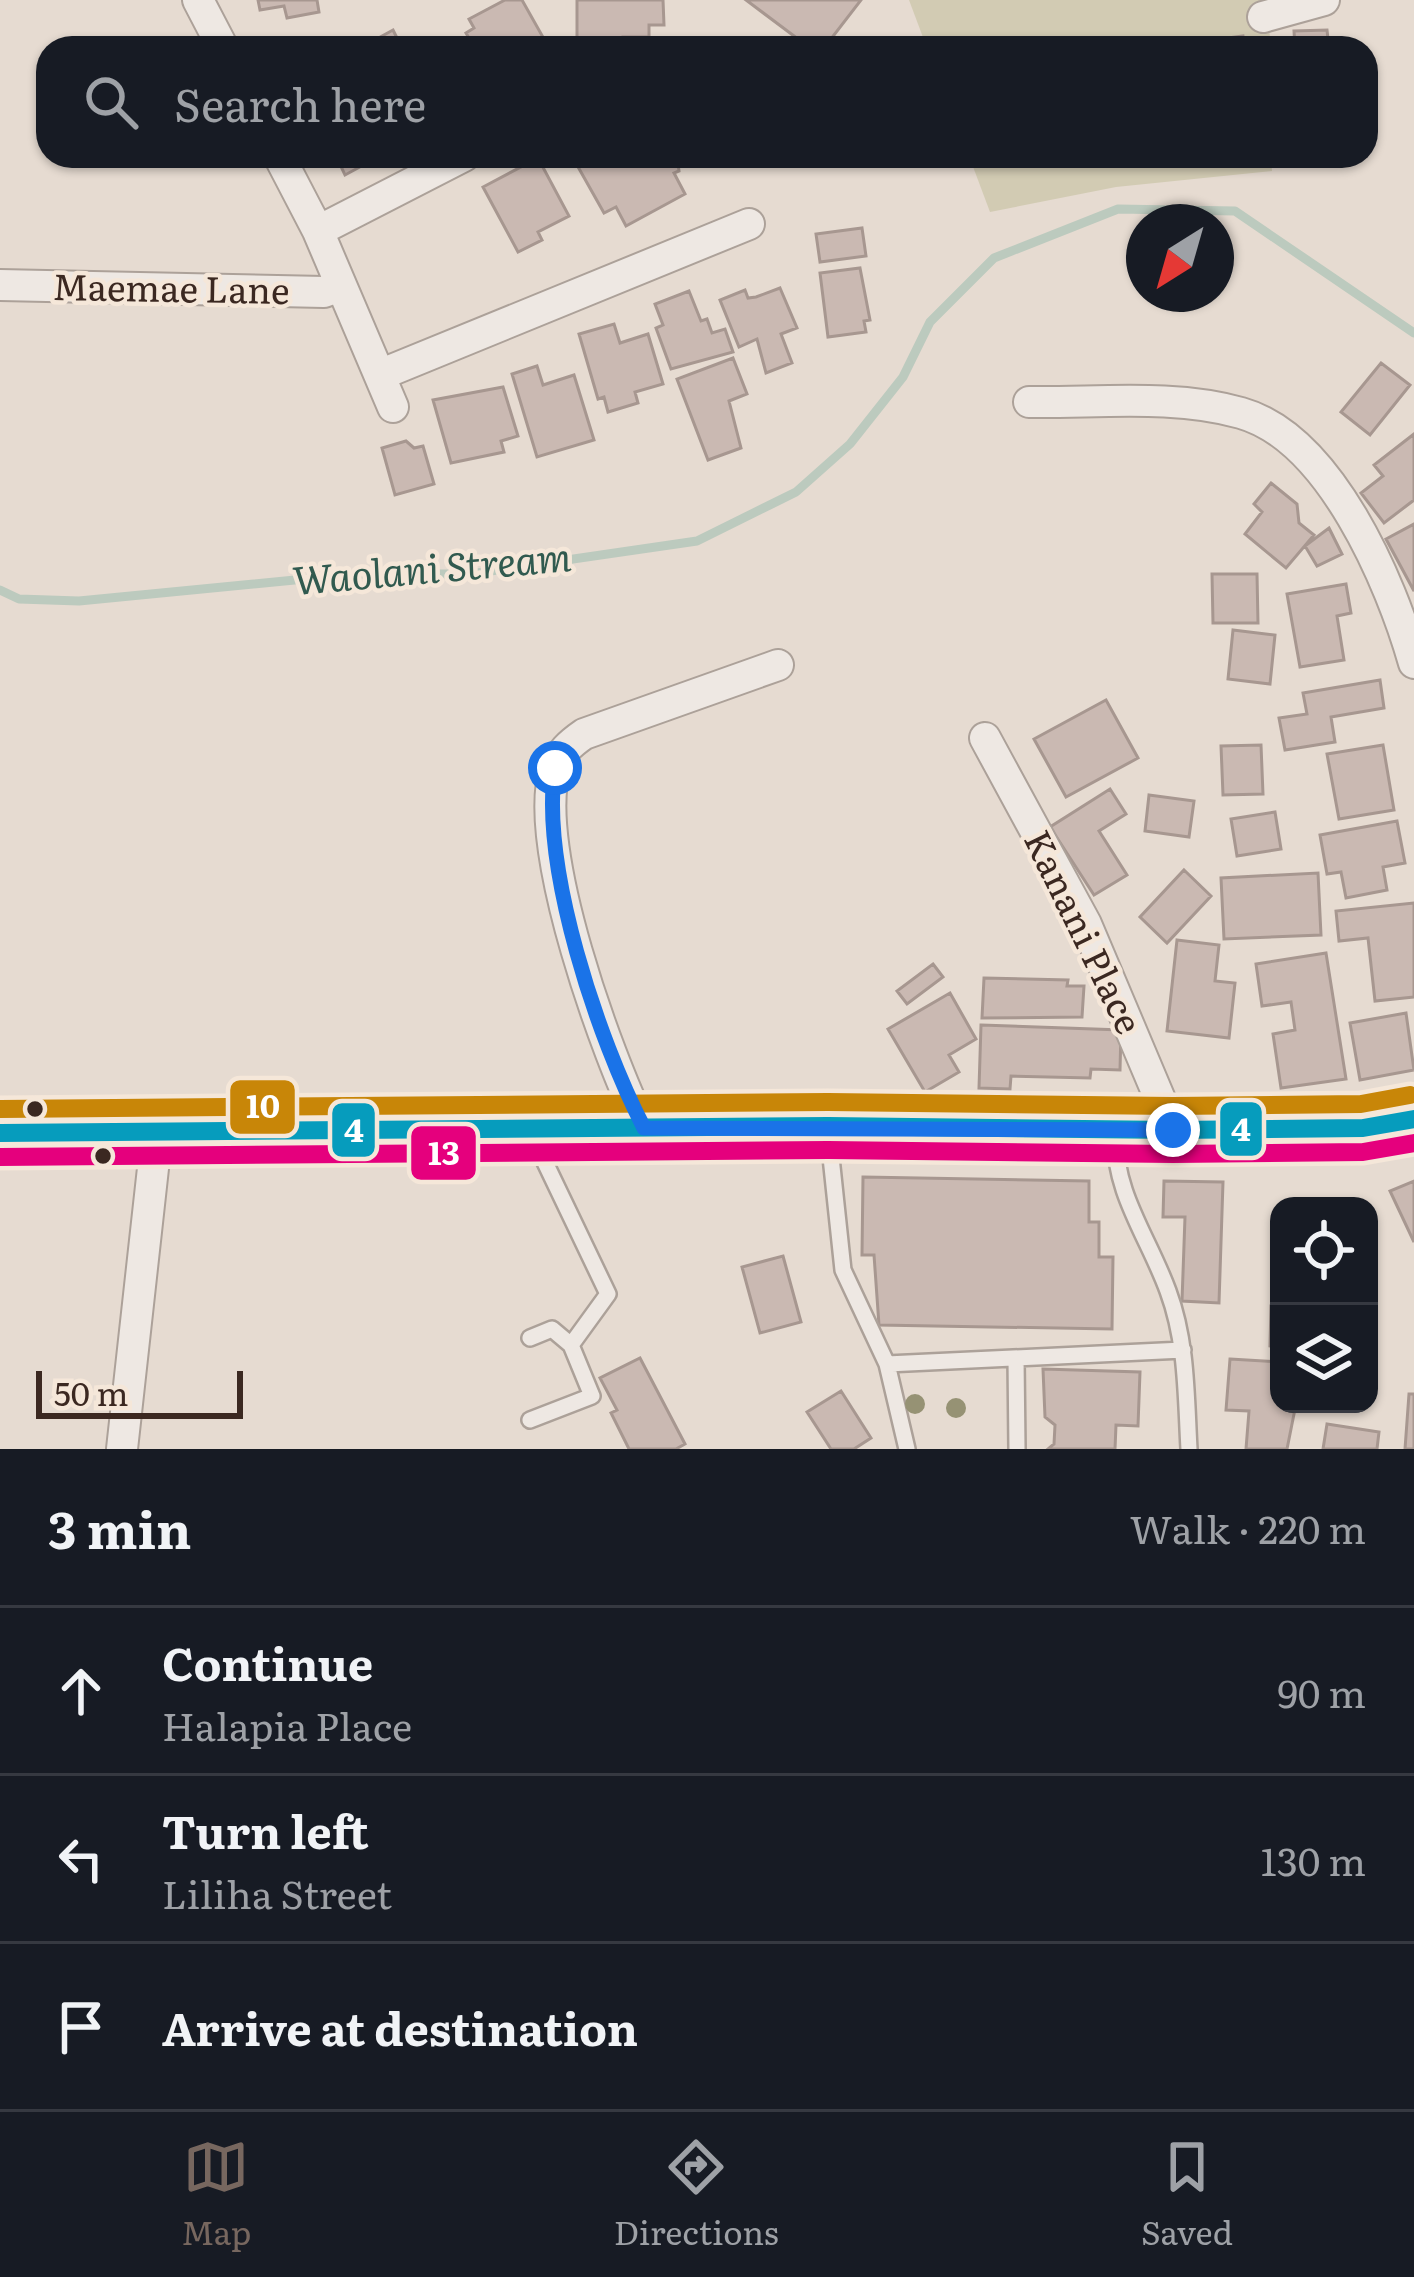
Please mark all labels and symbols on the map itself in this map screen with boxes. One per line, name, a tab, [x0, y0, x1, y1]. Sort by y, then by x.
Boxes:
north arrow	[1126, 204, 1234, 312]
street label: Maemae Lane	[52, 258, 290, 315]
water label: Waolani Stream	[290, 525, 573, 607]
route start	[528, 741, 582, 795]
street label: Kanani Place	[1013, 820, 1157, 1042]
line badge: 10	[228, 1078, 297, 1136]
text: 10	[246, 1079, 280, 1128]
unlabelled marker	[24, 1098, 46, 1120]
line badge: 4	[1218, 1100, 1264, 1158]
line badge: 4	[330, 1101, 377, 1159]
text: 4	[1231, 1102, 1251, 1151]
text: 4	[344, 1103, 364, 1152]
route end	[1146, 1103, 1200, 1157]
line badge: 13	[409, 1124, 478, 1182]
text: 13	[428, 1126, 460, 1175]
unlabelled marker	[92, 1145, 114, 1167]
scale bar	[36, 1365, 243, 1418]

